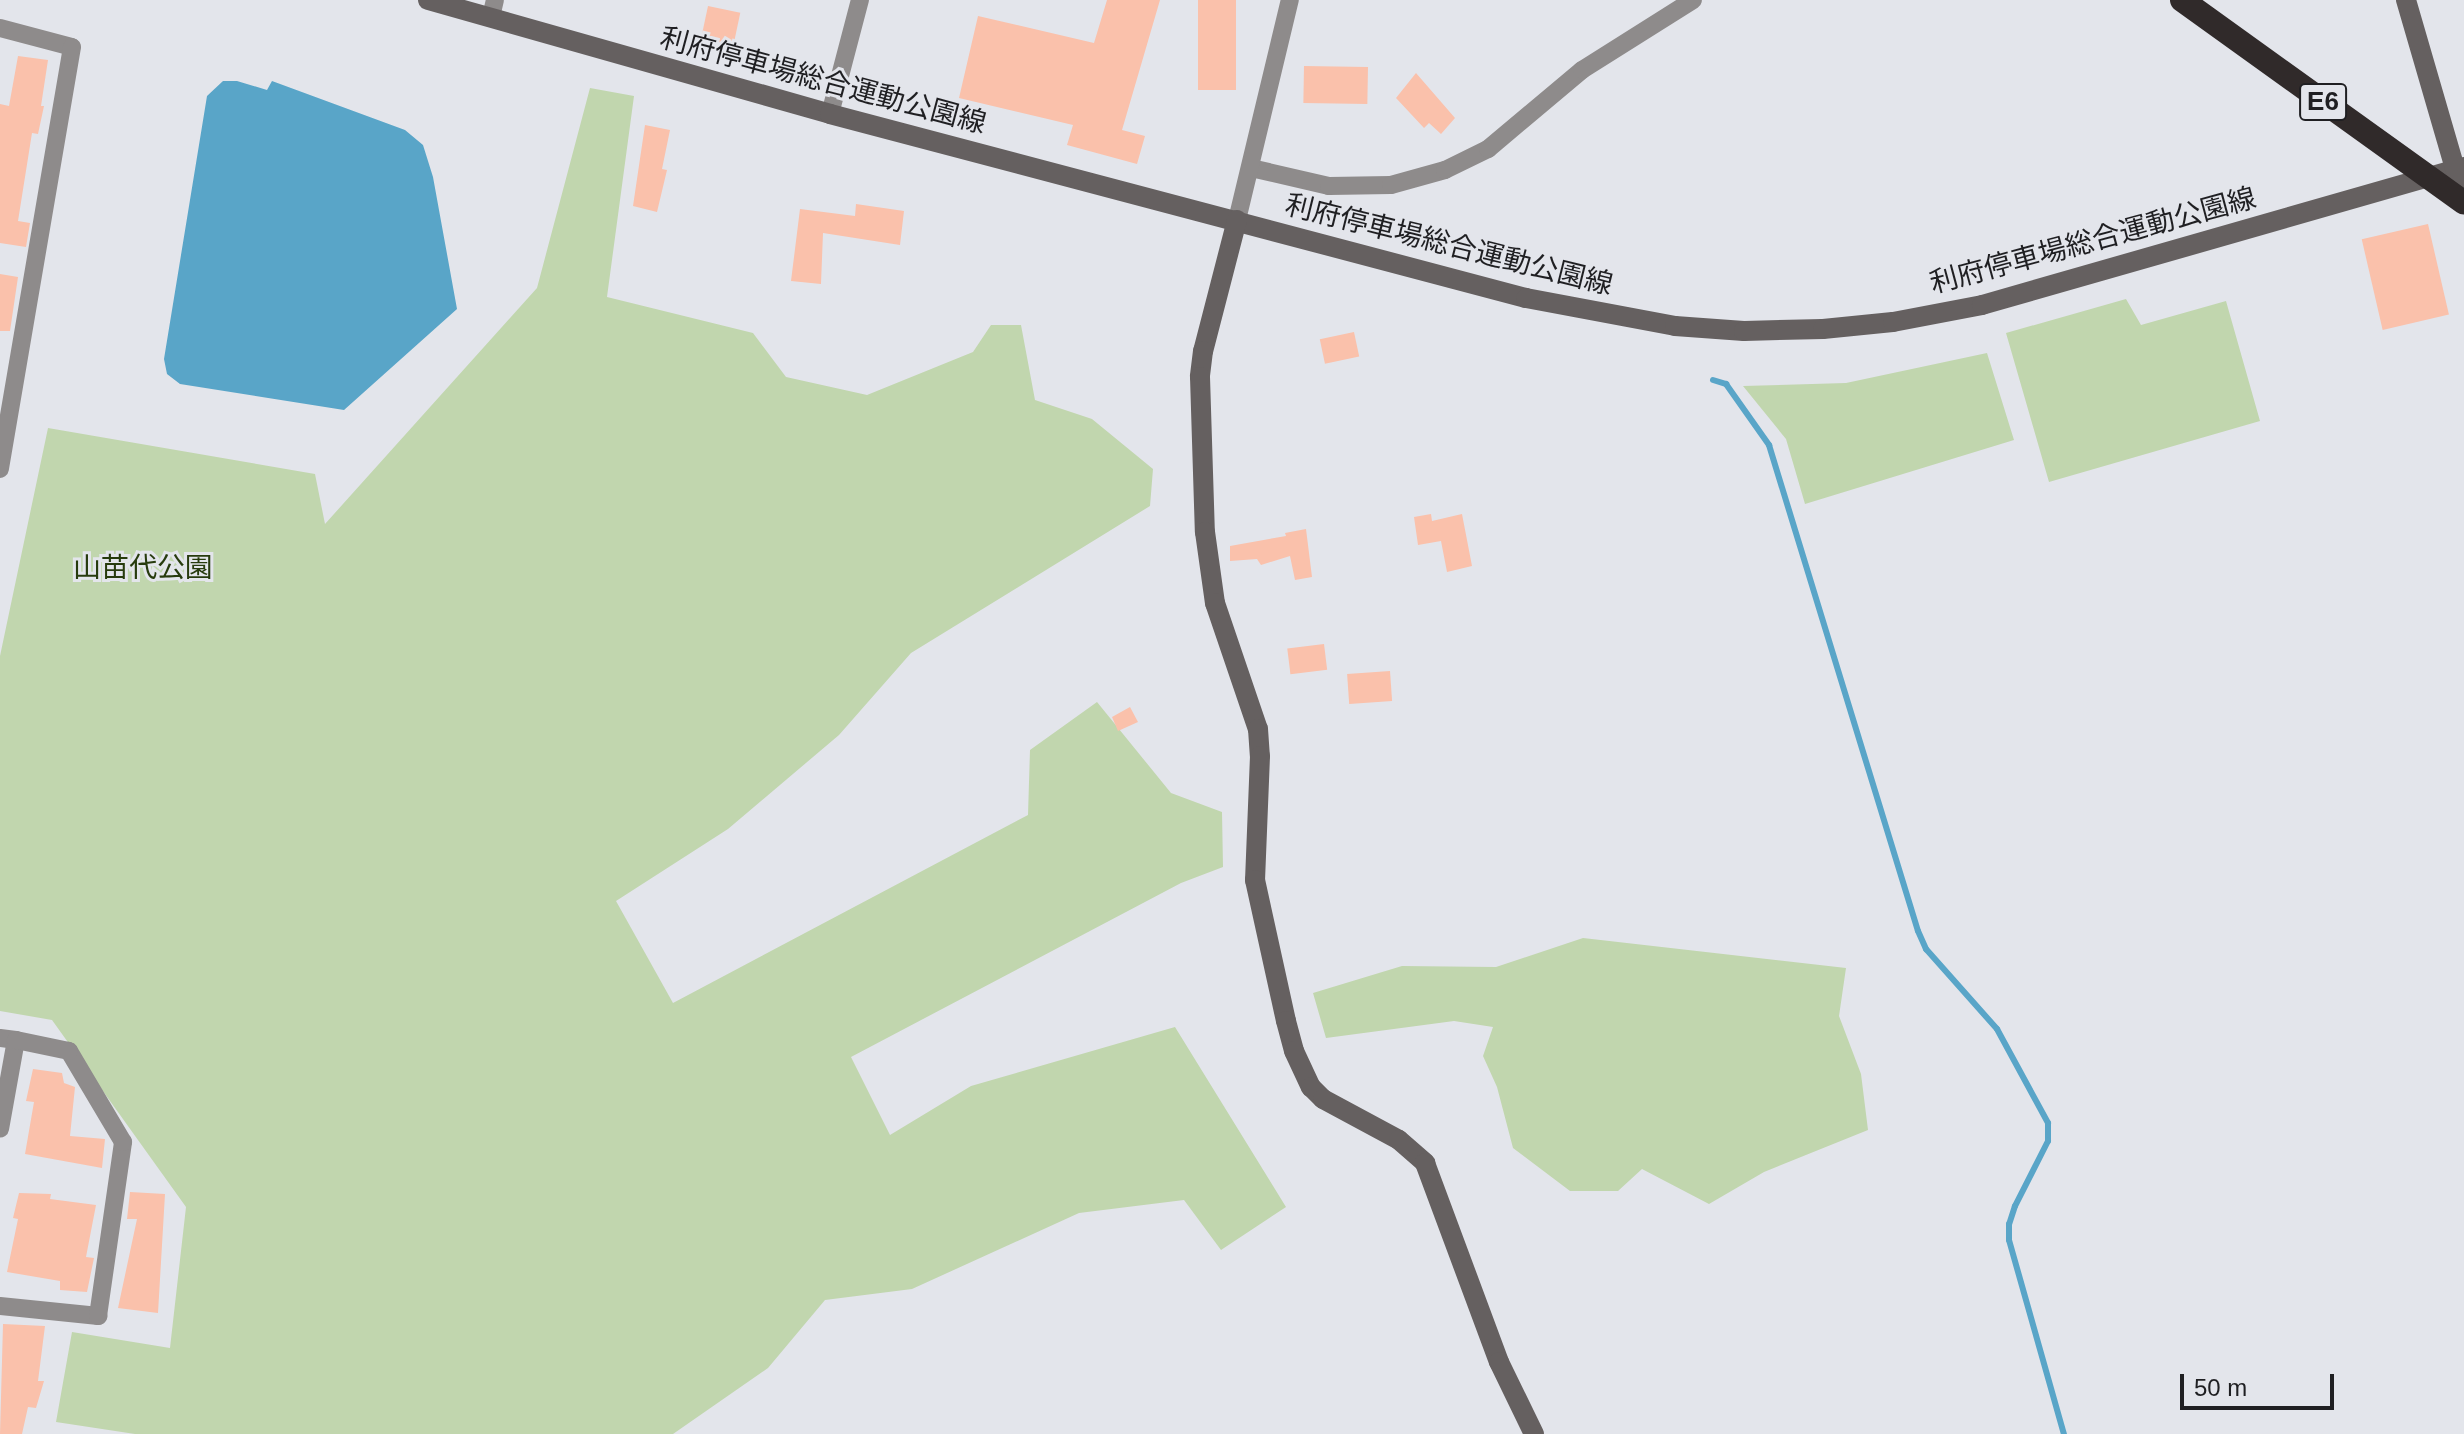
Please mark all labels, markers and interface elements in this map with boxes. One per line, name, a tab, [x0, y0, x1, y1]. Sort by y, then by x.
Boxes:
street label: 利府停車場総合運動公園線	[656, 21, 990, 141]
road number: E6	[2299, 80, 2347, 124]
street label: 利府停車場総合運動公園線	[1926, 181, 2260, 301]
street label: 利府停車場総合運動公園線	[1282, 188, 1616, 302]
park label: 山苗代公園	[73, 551, 213, 585]
scale bar	[2184, 1358, 2338, 1408]
text: 50 m	[2194, 1374, 2247, 1401]

